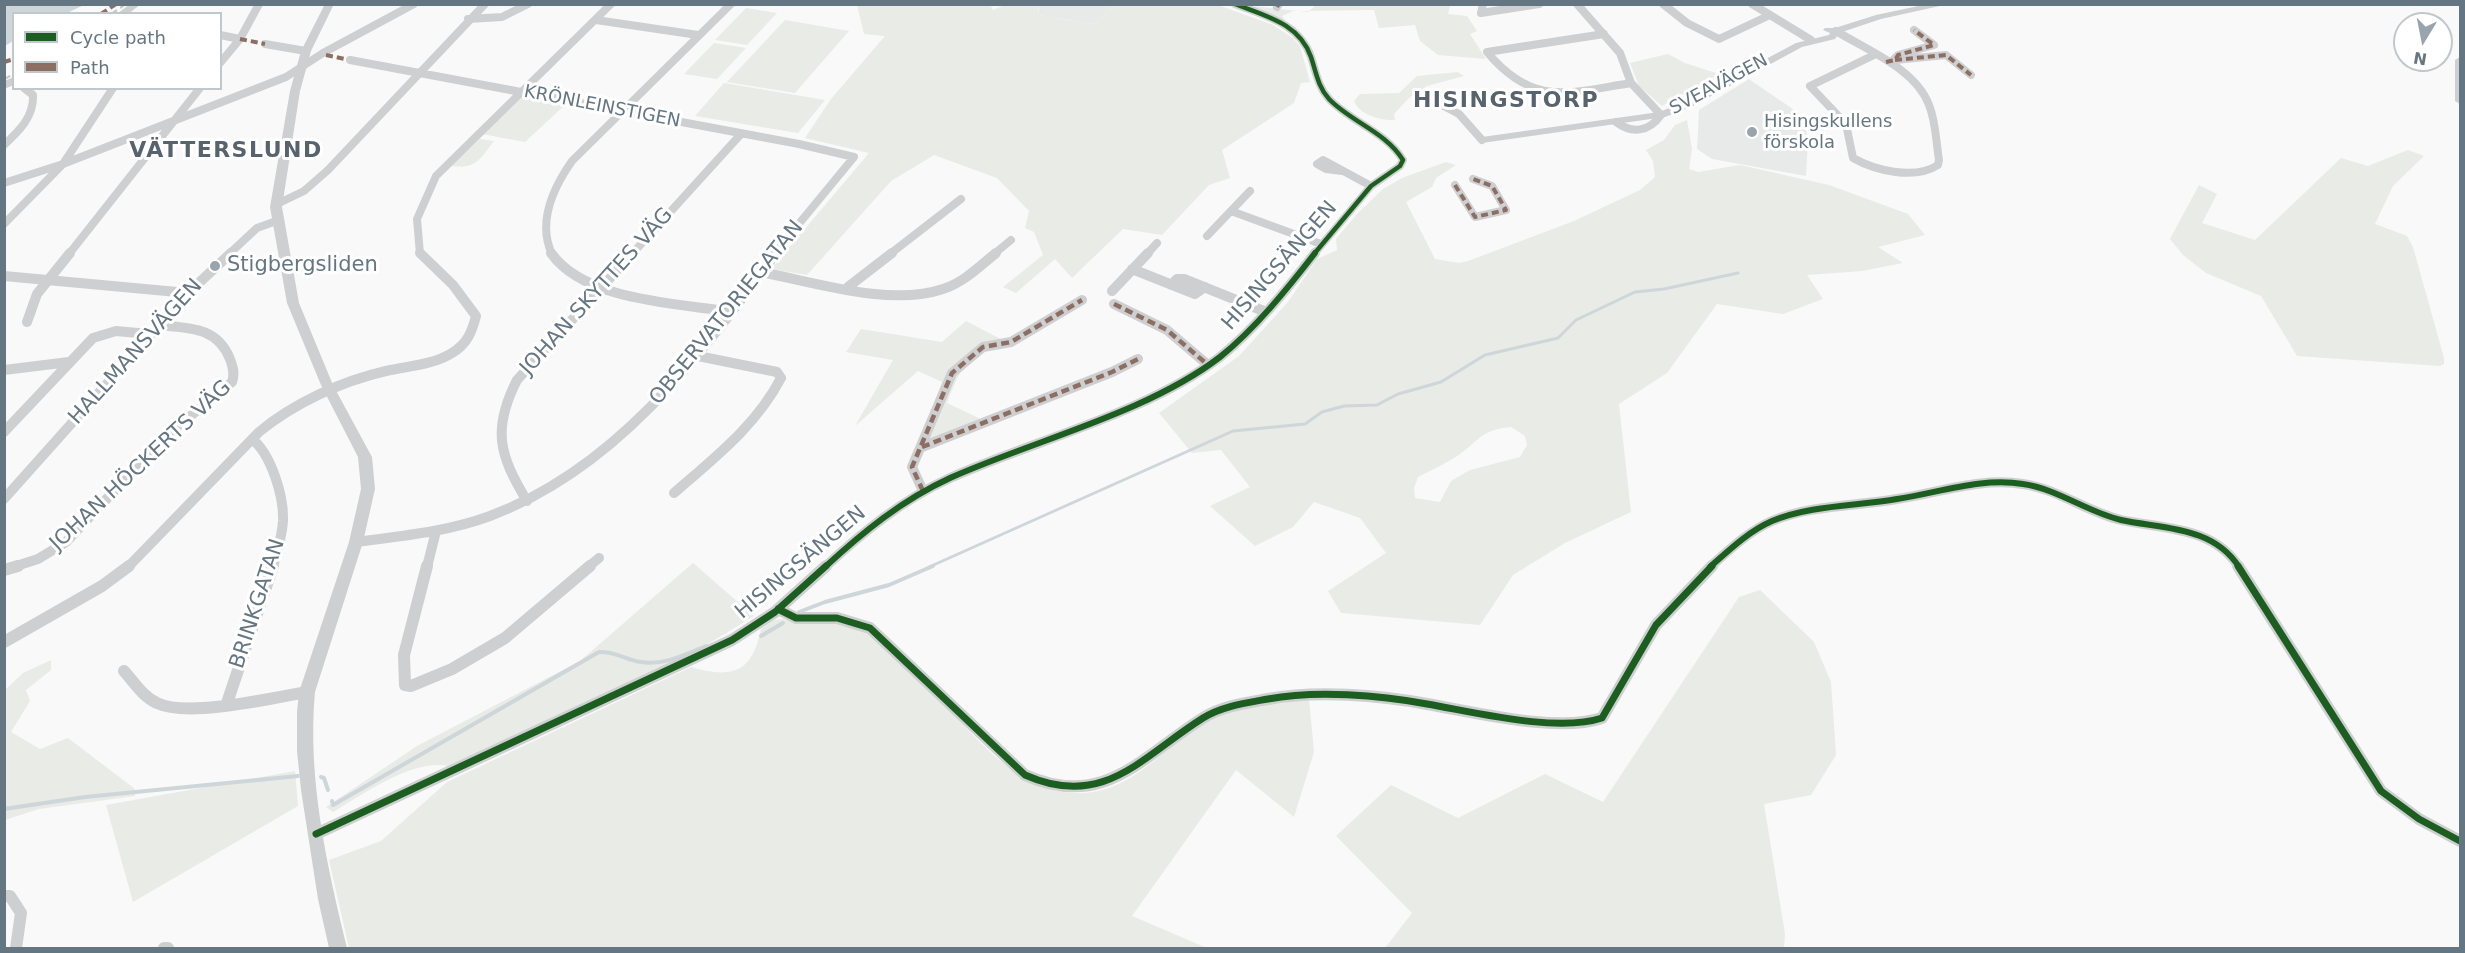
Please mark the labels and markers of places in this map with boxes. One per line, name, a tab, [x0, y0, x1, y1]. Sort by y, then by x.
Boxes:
place label: Hisingskullens förskola	[1764, 111, 1892, 154]
marker: Hisingskullens förskola	[1745, 125, 1759, 139]
place label: Stigbergsliden	[227, 253, 378, 279]
marker: Stigbergsliden	[208, 259, 222, 273]

